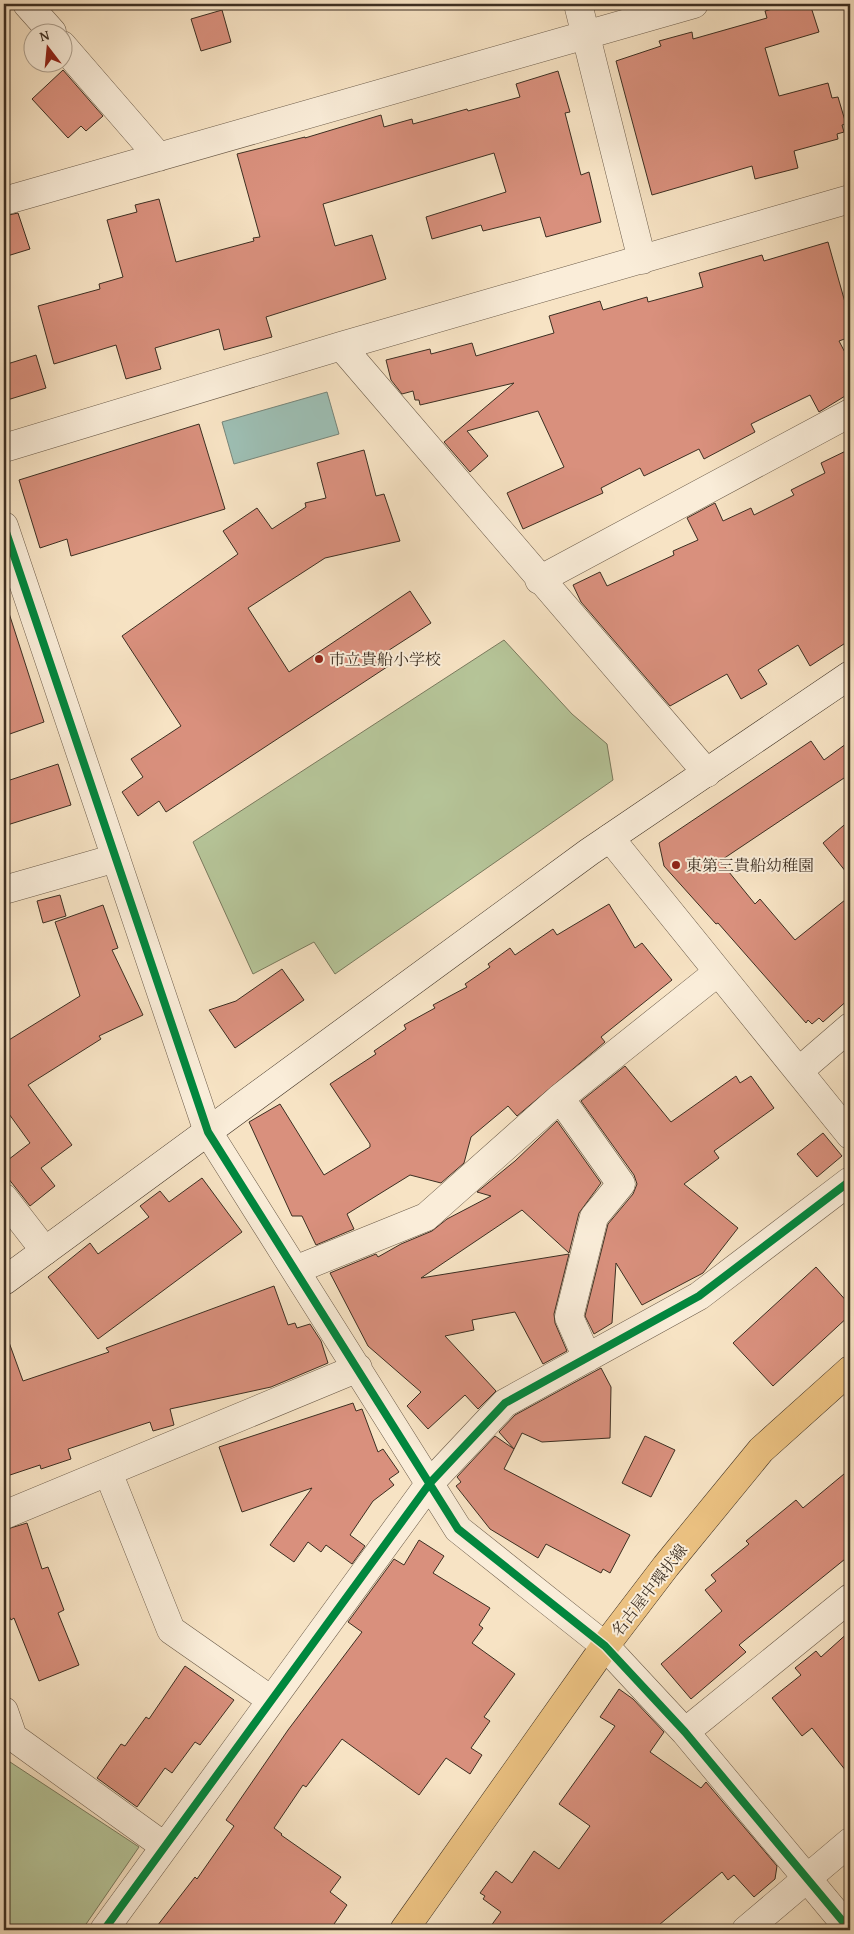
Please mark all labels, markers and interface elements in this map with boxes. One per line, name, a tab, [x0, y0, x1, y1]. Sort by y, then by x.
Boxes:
north arrow	[22, 22, 72, 72]
text: N	[37, 24, 52, 46]
place label: 市立貴船小学校	[329, 647, 441, 671]
marker: 市立貴船小学校	[313, 653, 325, 665]
place label: 東第三貴船幼稚園	[686, 853, 814, 877]
marker: 東第三貴船幼稚園	[670, 859, 682, 871]
street label: 名古屋中環状線	[605, 1538, 693, 1642]

